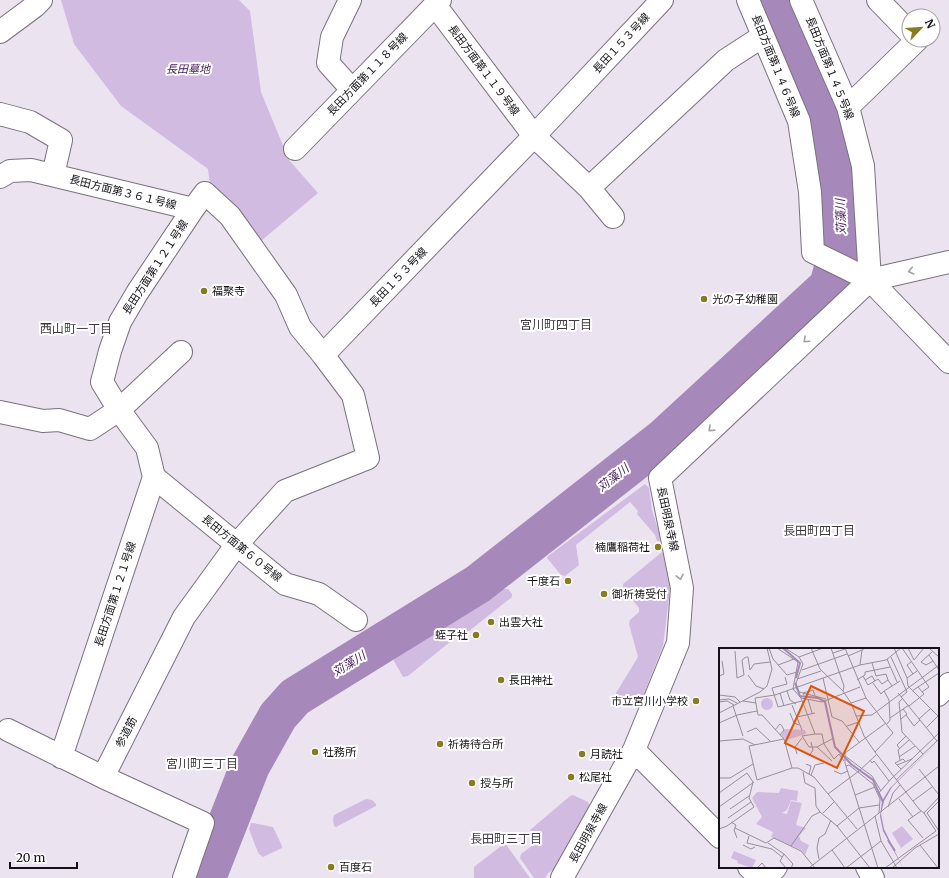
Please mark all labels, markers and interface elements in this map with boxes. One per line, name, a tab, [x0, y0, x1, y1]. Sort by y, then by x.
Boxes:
north arrow	[901, 8, 941, 48]
street label: 長田１５３号線	[590, 10, 652, 76]
street label: 長田方面第１４６号線	[749, 12, 803, 120]
street label: 長田方面第１４５号線	[803, 14, 857, 122]
text: N	[922, 17, 938, 31]
street label: 長田方面第１１９号線	[445, 22, 523, 118]
street label: 長田方面第１１８号線	[324, 30, 410, 118]
park label: 長田墓地	[166, 62, 211, 76]
street label: 長田方面第３６１号線	[68, 172, 178, 212]
water label: 苅藻川	[832, 197, 849, 235]
street label: 長田方面第１２１号線	[119, 217, 191, 317]
street label: 長田１５３号線	[366, 244, 430, 310]
one-way arrow	[908, 266, 914, 274]
place label: 福聚寺	[212, 284, 245, 298]
marker: 福聚寺	[199, 286, 209, 296]
place label: 光の子幼稚園	[712, 292, 778, 306]
marker: 光の子幼稚園	[699, 294, 709, 304]
district label: 宮川町四丁目	[520, 317, 592, 332]
district label: 西山町一丁目	[40, 321, 112, 336]
one-way arrow	[803, 335, 811, 343]
one-way arrow	[708, 424, 716, 432]
water label: 苅藻川	[594, 459, 633, 495]
street label: 長田明泉寺線	[654, 485, 682, 553]
street label: 長田方面第６０号線	[199, 511, 285, 585]
district label: 長田町四丁目	[783, 523, 855, 538]
street label: 長田方面第１２１号線	[91, 540, 139, 648]
place label: 楠鷹稲荷社	[595, 540, 650, 554]
marker: 楠鷹稲荷社	[653, 542, 663, 552]
place label: 千度石	[527, 574, 560, 588]
one-way arrow	[675, 574, 684, 580]
marker: 千度石	[563, 576, 573, 586]
place label: 御祈祷受付	[611, 587, 667, 601]
marker: 御祈祷受付	[599, 589, 609, 599]
place label: 出雲大社	[499, 615, 543, 629]
marker: 出雲大社	[486, 617, 496, 627]
place label: 蛭子社	[435, 628, 468, 642]
marker: 蛭子社	[471, 630, 481, 640]
water label: 苅藻川	[329, 647, 370, 679]
inset map	[719, 648, 939, 868]
place label: 長田神社	[509, 673, 553, 687]
marker: 長田神社	[496, 675, 506, 685]
place label: 市立宮川小学校	[611, 694, 688, 708]
marker: 市立宮川小学校	[691, 696, 701, 706]
street label: 参道筋	[112, 714, 140, 750]
place label: 祈祷待合所	[448, 737, 504, 751]
marker: 祈祷待合所	[435, 739, 445, 749]
place label: 社務所	[323, 745, 357, 759]
marker: 社務所	[310, 747, 320, 757]
place label: 月読社	[590, 747, 623, 761]
marker: 月読社	[577, 749, 587, 759]
district label: 宮川町三丁目	[166, 756, 238, 771]
place label: 松尾社	[579, 770, 612, 784]
marker: 松尾社	[566, 772, 576, 782]
place label: 授与所	[480, 776, 514, 790]
marker: 授与所	[467, 778, 477, 788]
street label: 長田明泉寺線	[566, 801, 610, 865]
district label: 長田町三丁目	[470, 831, 542, 846]
scale bar	[10, 844, 77, 870]
text: 20 m	[16, 850, 45, 865]
place label: 百度石	[339, 860, 372, 874]
marker: 百度石	[326, 862, 336, 872]

